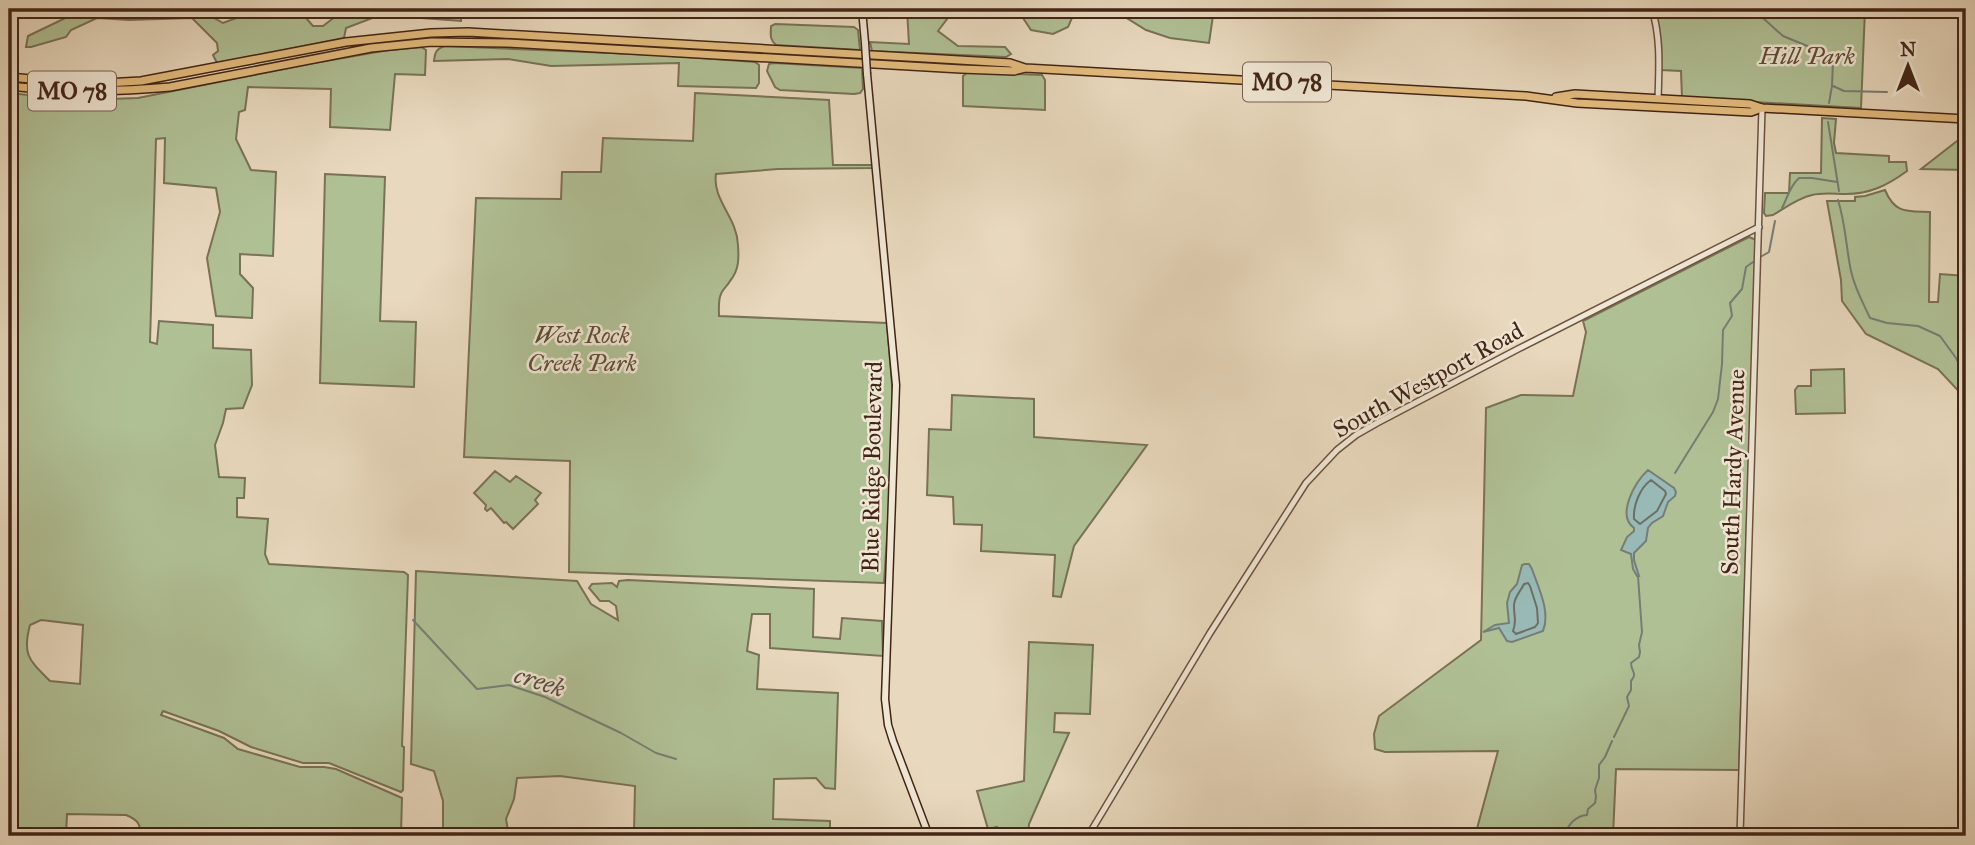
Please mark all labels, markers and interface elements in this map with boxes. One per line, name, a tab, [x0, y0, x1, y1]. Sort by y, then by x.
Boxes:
north arrow	[1874, 32, 1944, 102]
text: N	[1900, 38, 1916, 61]
park label: Hill Park	[1758, 41, 1855, 71]
road number: MO 78	[1243, 62, 1331, 102]
road number: MO 78	[28, 72, 116, 110]
street label: South Westport Road	[1328, 315, 1528, 445]
park label: West Rock Creek Park	[527, 320, 637, 378]
street label: Blue Ridge Boulevard	[855, 361, 889, 573]
street label: South Hardy Avenue	[1714, 369, 1752, 575]
water label: creek	[511, 658, 570, 704]

